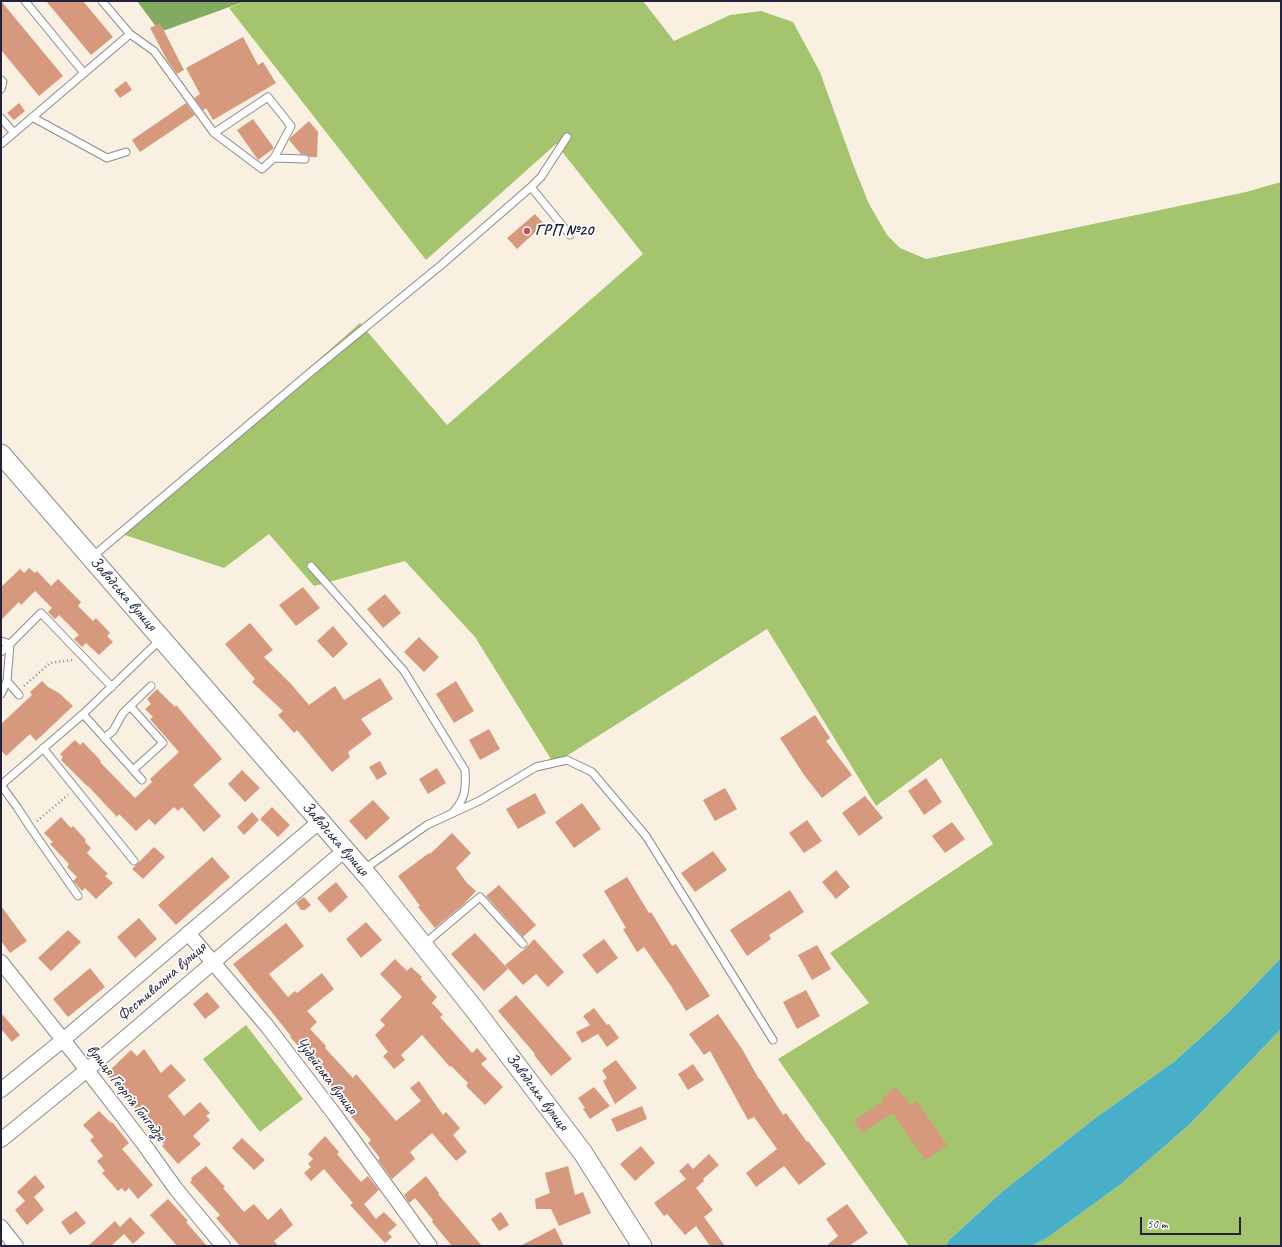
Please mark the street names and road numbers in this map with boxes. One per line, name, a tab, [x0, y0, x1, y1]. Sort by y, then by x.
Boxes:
street label: Заводська вулиця	[85, 553, 161, 635]
street label: Заводська вулиця	[297, 798, 373, 880]
street label: Фестивальна вулиця	[114, 938, 210, 1026]
street label: Чудейська вулиця	[291, 1034, 361, 1118]
street label: вулиця Георгія Гонгадзе	[82, 1041, 170, 1145]
street label: Заводська вулиця	[501, 1049, 573, 1135]

